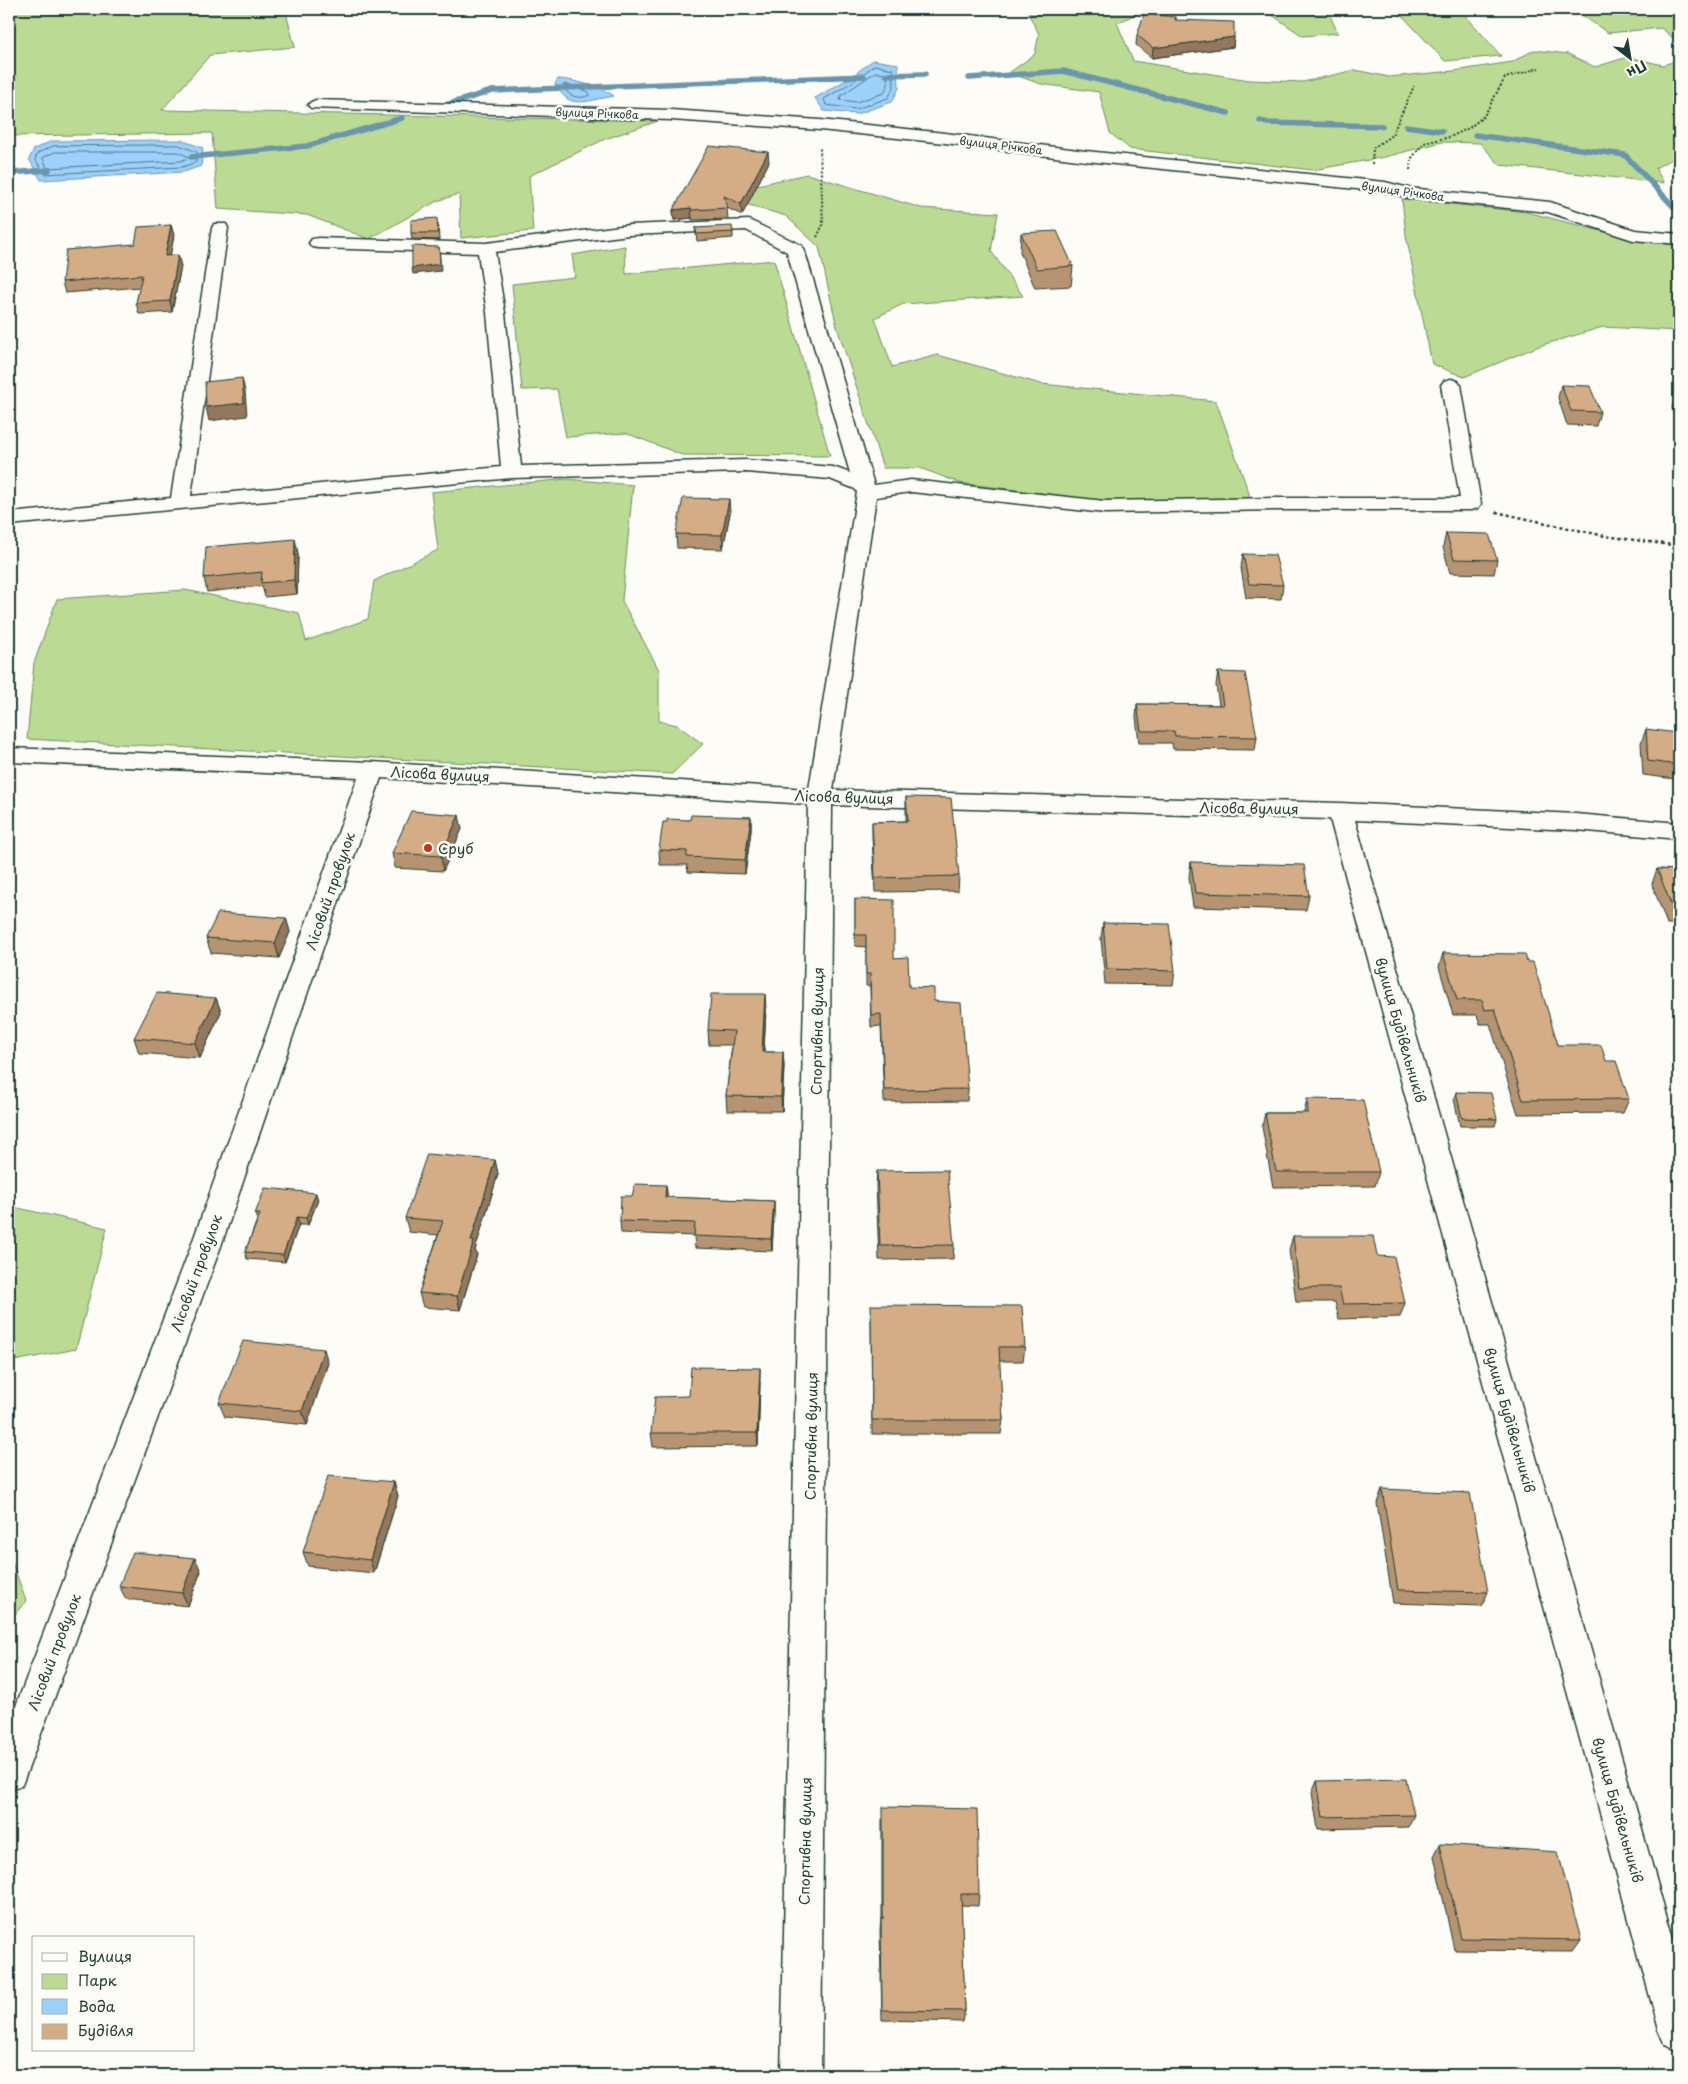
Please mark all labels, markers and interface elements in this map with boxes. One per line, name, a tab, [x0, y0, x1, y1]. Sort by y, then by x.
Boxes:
north arrow	[1606, 32, 1656, 82]
text: Пн	[1623, 55, 1651, 84]
street label: вулиця Річкова	[555, 103, 639, 123]
street label: вулиця Річкова	[959, 131, 1044, 159]
street label: вулиця Річкова	[1361, 177, 1446, 205]
street label: Лісова вулиця	[390, 761, 490, 787]
street label: Лісова вулиця	[794, 785, 894, 809]
street label: Лісова вулиця	[1199, 797, 1299, 819]
street label: Лісовий провулок	[300, 828, 360, 953]
place label: Сруб	[438, 838, 474, 859]
marker: Сруб	[422, 842, 434, 854]
street label: вулиця Будівельників	[1370, 955, 1432, 1105]
street label: Спортивна вулиця	[805, 967, 829, 1095]
street label: Лісовий провулок	[165, 1211, 227, 1335]
street label: вулиця Будівельників	[1479, 1345, 1541, 1495]
street label: Спортивна вулиця	[799, 1372, 823, 1500]
street label: Лісовий провулок	[22, 1590, 86, 1713]
street label: вулиця Будівельників	[1587, 1735, 1649, 1885]
street label: Спортивна вулиця	[793, 1777, 817, 1905]
legend	[32, 1936, 195, 2052]
text: Вулиця	[78, 1944, 132, 1967]
text: Парк	[78, 1968, 117, 1991]
text: Вода	[78, 1994, 116, 2017]
text: Будівля	[78, 2018, 134, 2041]

